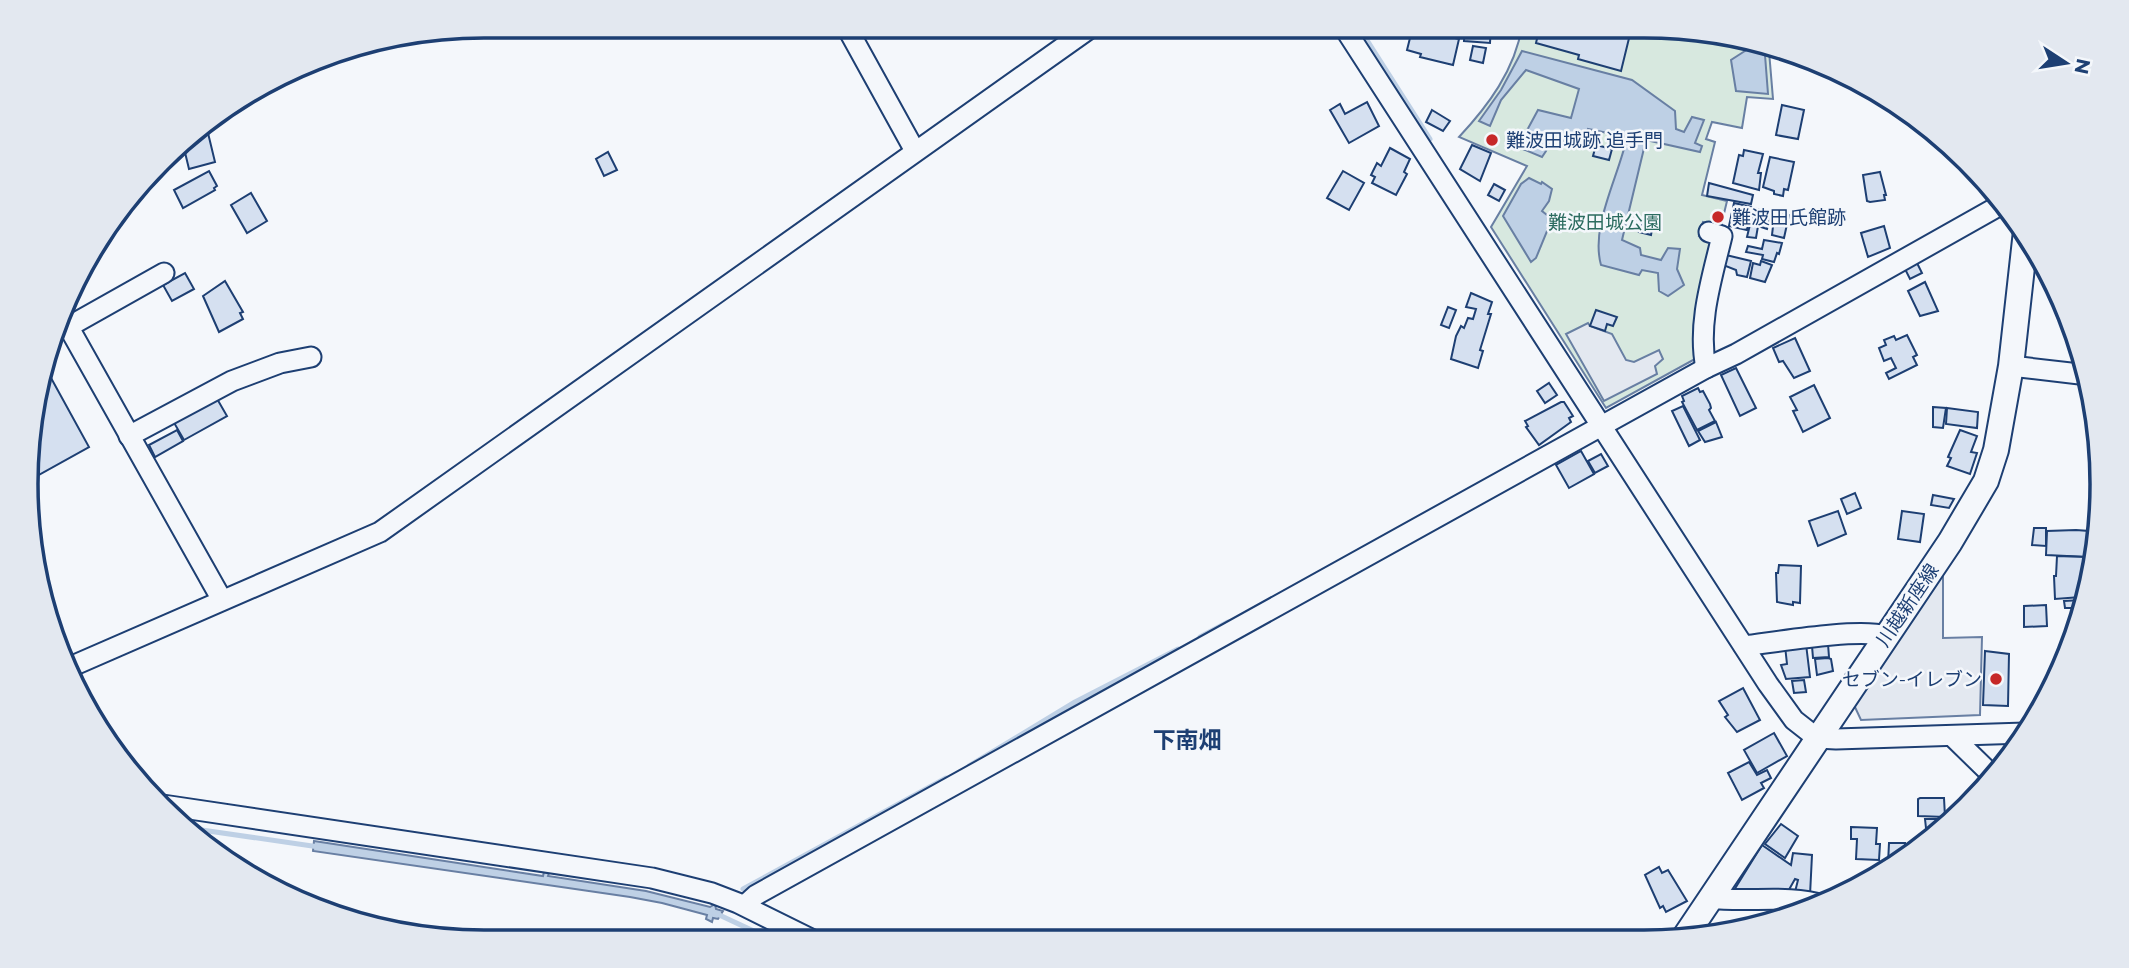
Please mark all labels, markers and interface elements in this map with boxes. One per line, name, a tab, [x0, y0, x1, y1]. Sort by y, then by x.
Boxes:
north arrow	[2031, 28, 2101, 98]
text: N	[2069, 57, 2095, 76]
place label: 難波田城跡 追手門	[1506, 129, 1663, 152]
marker: 難波田城跡 追手門	[1484, 132, 1500, 148]
place label: 難波田氏館跡	[1732, 206, 1846, 229]
marker: 難波田氏館跡	[1710, 209, 1726, 225]
park label: 難波田城公園	[1548, 211, 1662, 234]
street label: 川越新座線	[1871, 559, 1944, 651]
place label: セブン-イレブン	[1842, 668, 1982, 691]
marker: セブン-イレブン	[1988, 671, 2004, 687]
district label: 下南畑	[1153, 726, 1222, 754]

